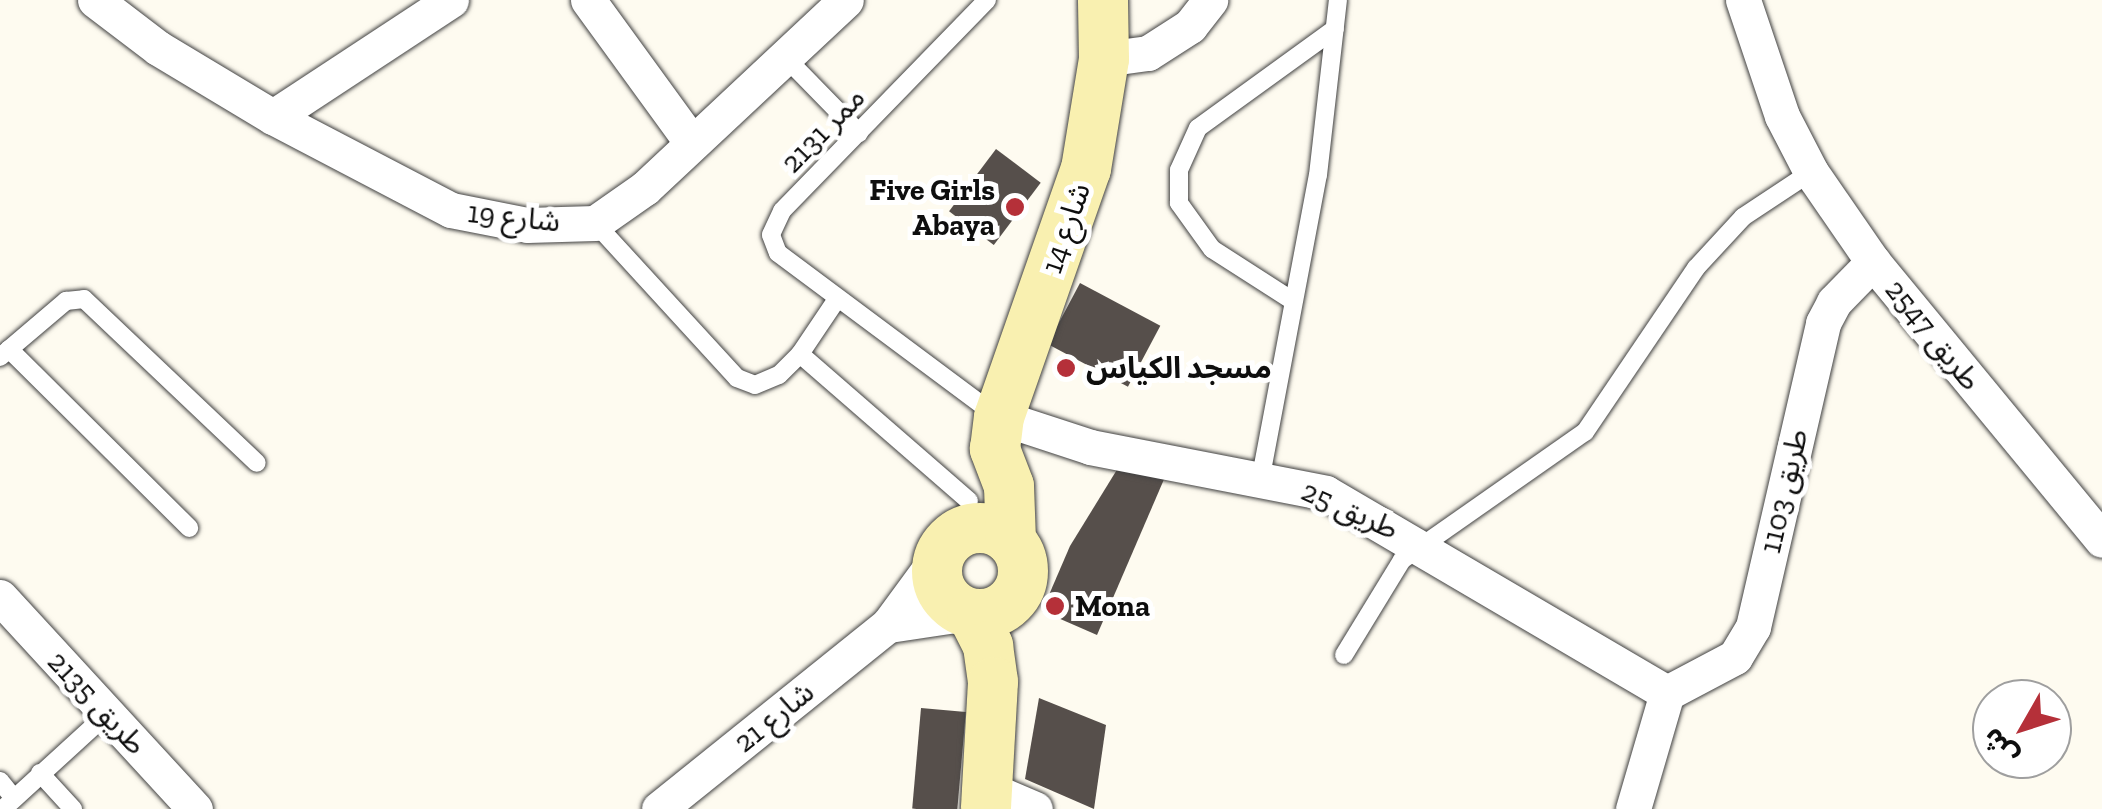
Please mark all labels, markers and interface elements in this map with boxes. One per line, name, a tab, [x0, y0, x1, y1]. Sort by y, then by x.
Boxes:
street label: ممر 2131	[774, 80, 872, 180]
place label: Five Girls Abaya	[869, 172, 995, 242]
street label: شارع 14	[1034, 178, 1098, 278]
street label: شارع 19	[466, 194, 562, 240]
marker: Five Girls Abaya	[1004, 196, 1026, 218]
street label: طريق 2547	[1877, 272, 1989, 398]
place label: مسجد الكياس	[1086, 350, 1272, 386]
marker: مسجد الكياس	[1055, 357, 1077, 379]
street label: طريق 1103	[1752, 425, 1816, 557]
street label: طريق 25	[1296, 473, 1404, 547]
place label: Mona	[1075, 588, 1150, 624]
marker: Mona	[1044, 595, 1066, 617]
street label: طريق 2135	[40, 644, 154, 762]
street label: شارع 21	[727, 674, 821, 760]
north arrow	[1972, 679, 2072, 779]
text: ش	[1975, 722, 2025, 772]

